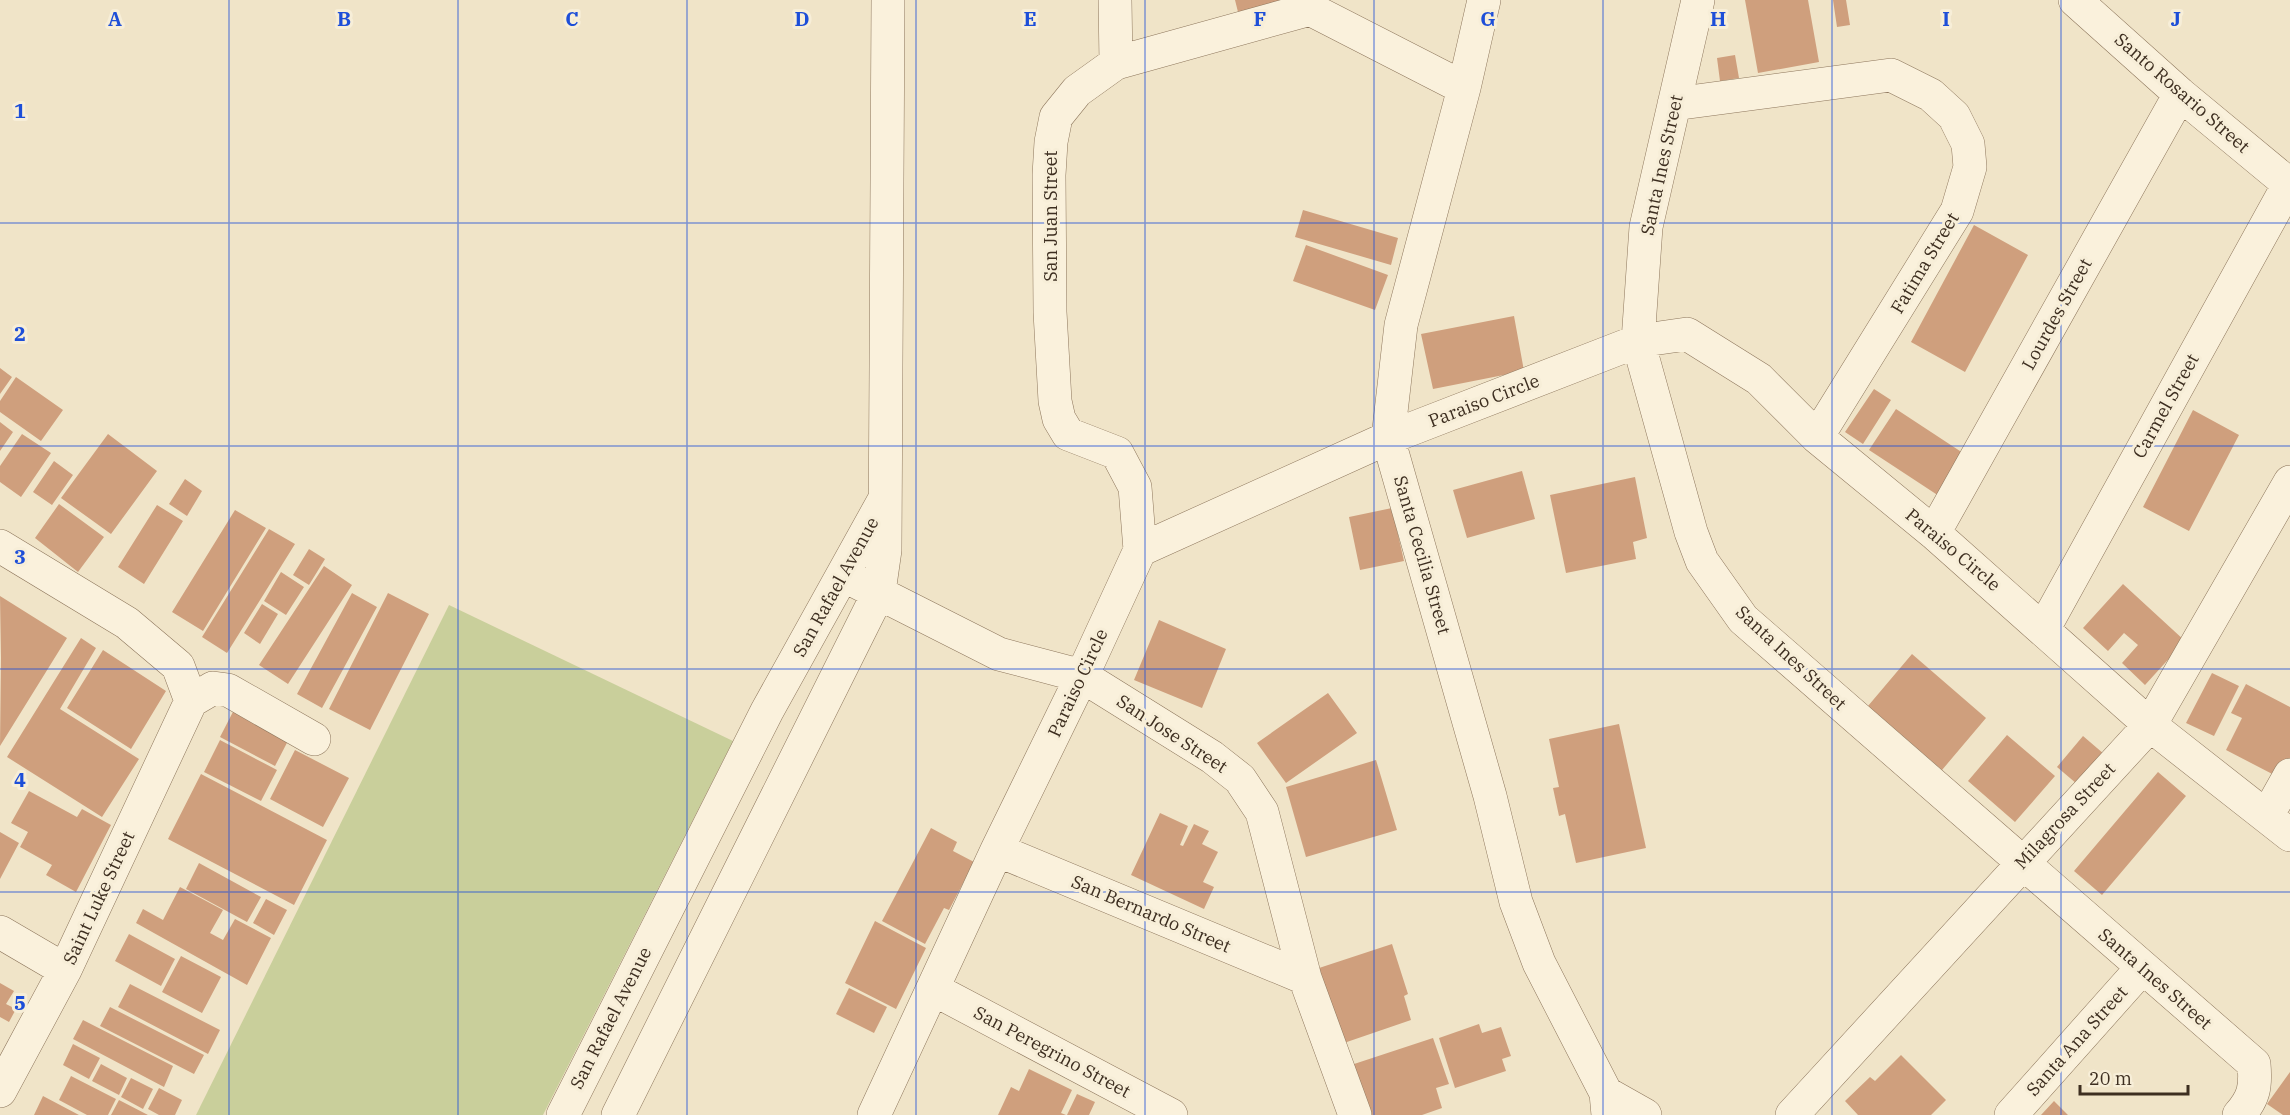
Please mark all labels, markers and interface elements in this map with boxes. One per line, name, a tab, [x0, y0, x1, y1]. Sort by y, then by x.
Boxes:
text: A	[108, 5, 122, 32]
text: B	[337, 5, 351, 32]
text: C	[565, 5, 579, 32]
text: D	[794, 5, 810, 32]
text: E	[1023, 5, 1037, 32]
text: F	[1254, 5, 1266, 32]
text: G	[1480, 5, 1496, 32]
text: H	[1710, 5, 1726, 32]
text: I	[1942, 5, 1950, 32]
text: J	[2171, 5, 2181, 32]
street label: Santo Rosario Street	[2110, 28, 2255, 158]
street label: Santa Ines Street	[1635, 92, 1688, 237]
text: 1	[14, 97, 26, 124]
street label: San Juan Street	[1039, 150, 1062, 282]
street label: Fatima Street	[1885, 208, 1964, 318]
street label: Lourdes Street	[2016, 254, 2097, 374]
text: 2	[14, 320, 26, 347]
street label: Carmel Street	[2127, 349, 2204, 462]
street label: Paraiso Circle	[1425, 369, 1543, 432]
street label: Santa Cecilia Street	[1389, 473, 1456, 637]
street label: Paraiso Circle	[1901, 503, 2006, 596]
street label: San Rafael Avenue	[788, 513, 884, 661]
text: 3	[14, 543, 26, 570]
street label: Santa Ines Street	[1731, 600, 1852, 715]
street label: Paraiso Circle	[1042, 625, 1113, 741]
street label: San Jose Street	[1113, 689, 1232, 778]
street label: Milagrosa Street	[2009, 757, 2120, 874]
text: 4	[14, 766, 26, 793]
street label: Saint Luke Street	[58, 827, 139, 968]
street label: San Bernardo Street	[1068, 870, 1234, 958]
street label: Santa Ines Street	[2094, 923, 2217, 1034]
street label: San Rafael Avenue	[565, 943, 656, 1093]
street label: Santa Ana Street	[2021, 981, 2132, 1101]
text: 5	[14, 989, 26, 1016]
street label: San Peregrino Street	[970, 1001, 1134, 1103]
scale bar	[2080, 1058, 2188, 1096]
text: 20 m	[2089, 1067, 2132, 1090]

